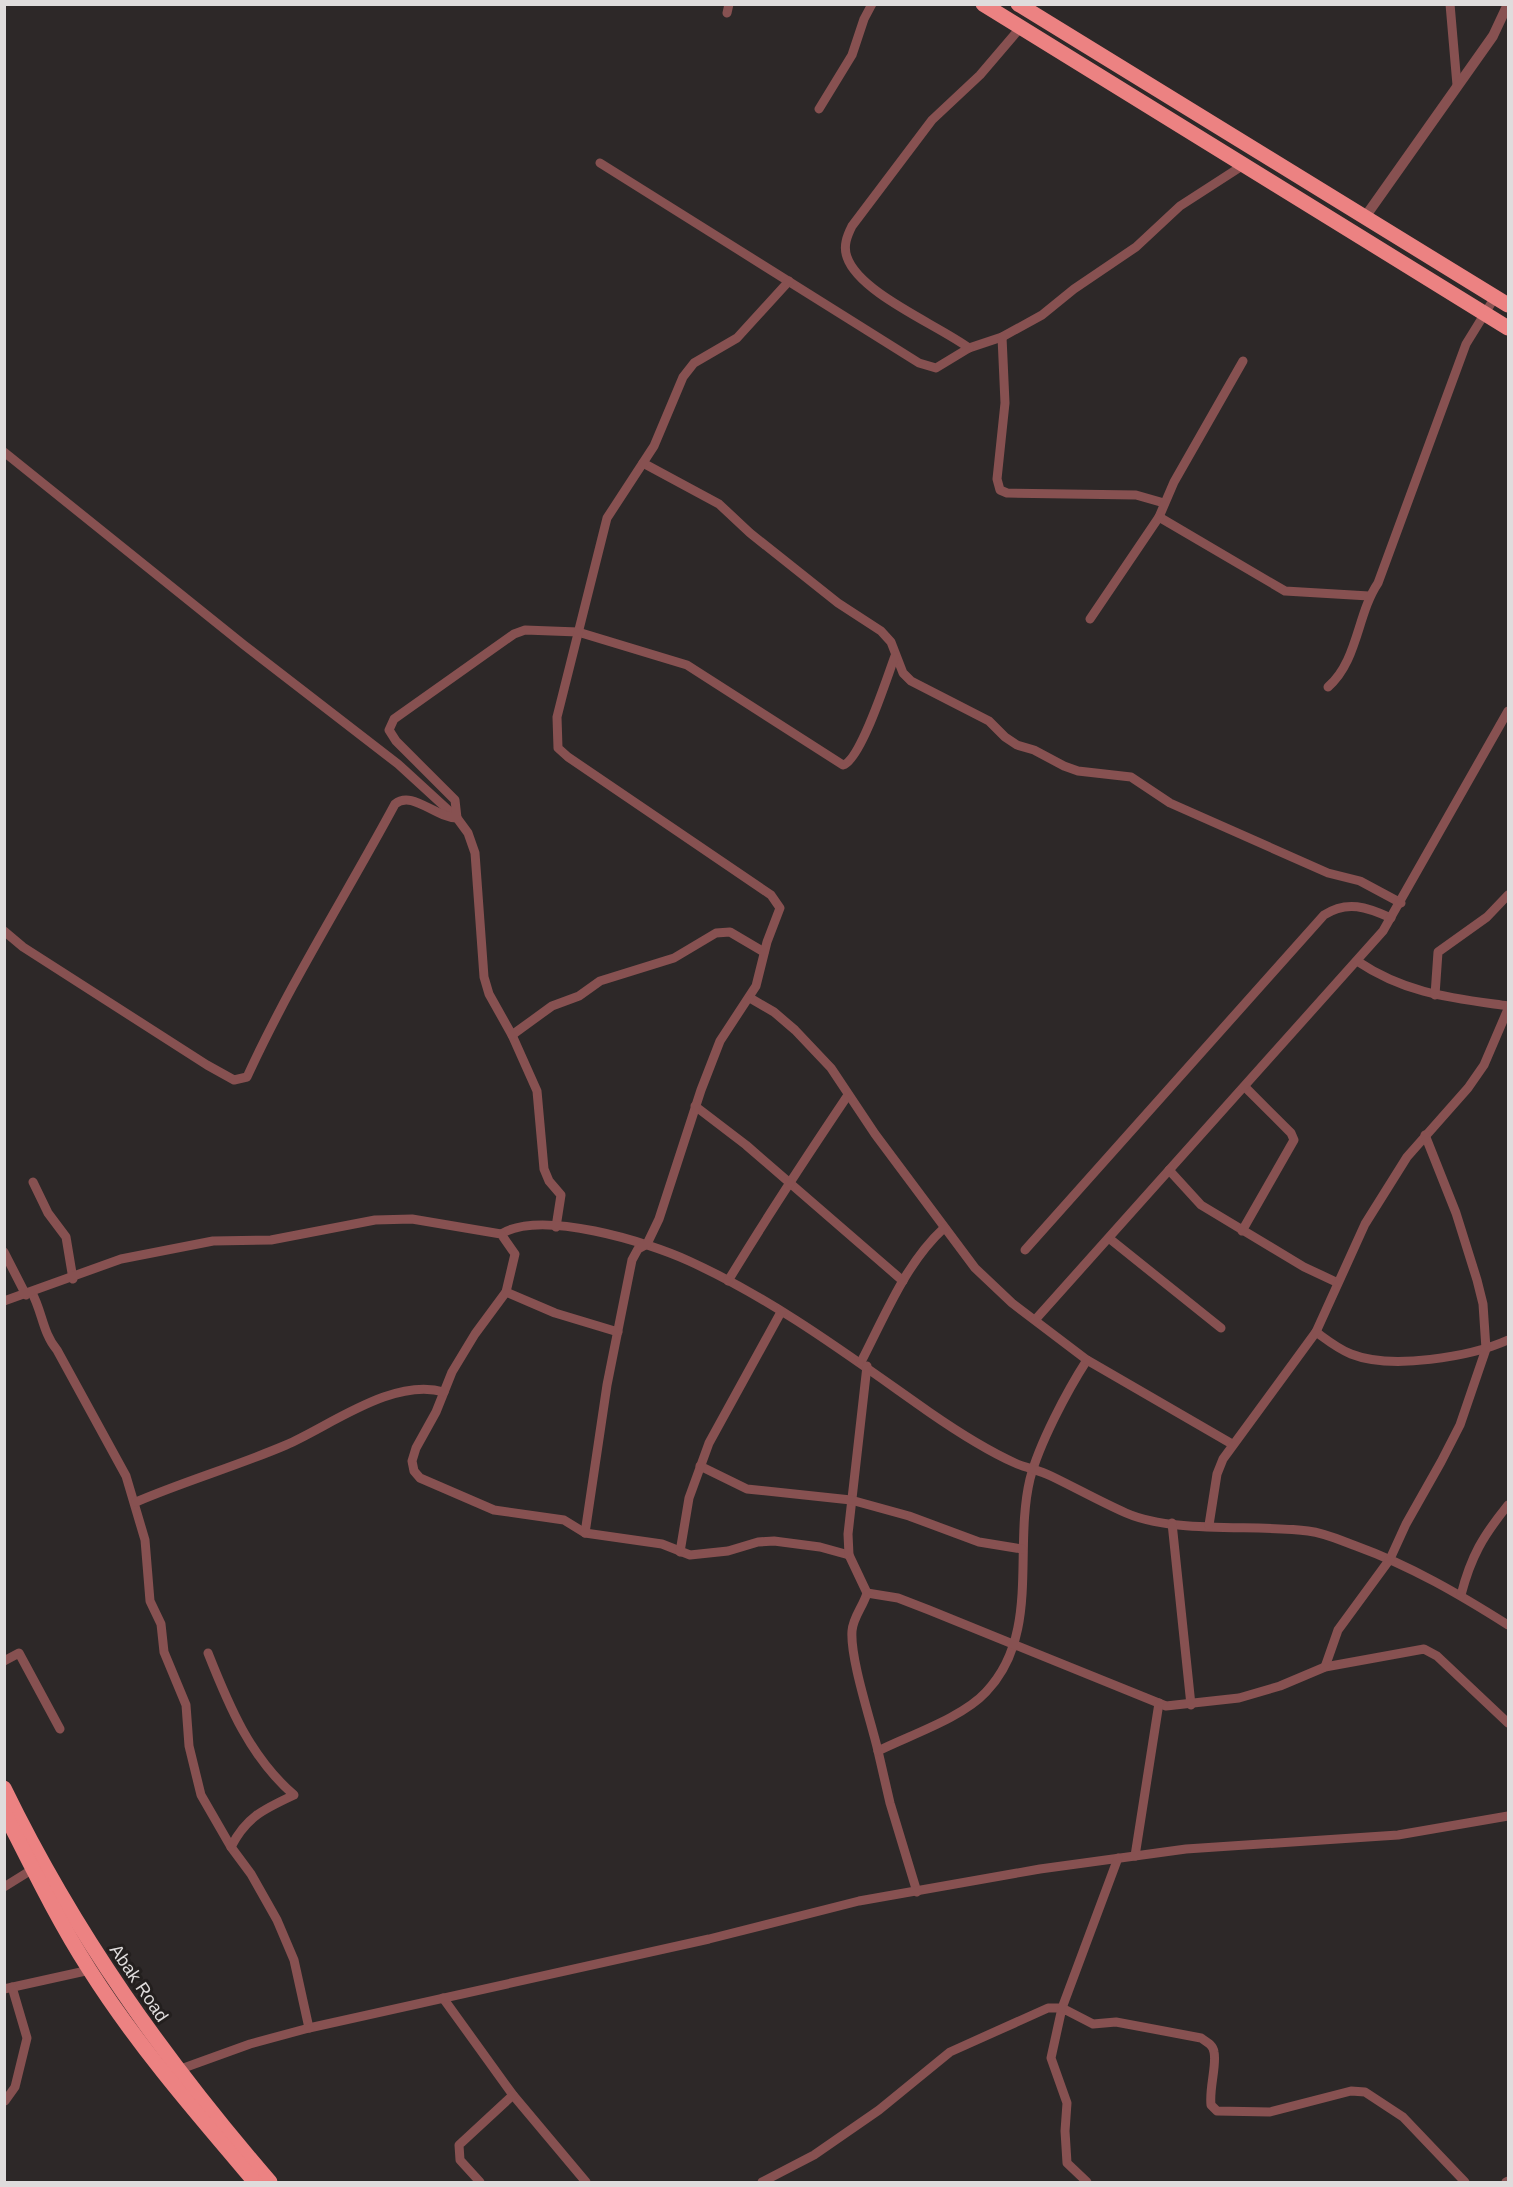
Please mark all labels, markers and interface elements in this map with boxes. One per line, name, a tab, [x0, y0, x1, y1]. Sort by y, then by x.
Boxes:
street label: Abak Road	[106, 1940, 172, 2026]

